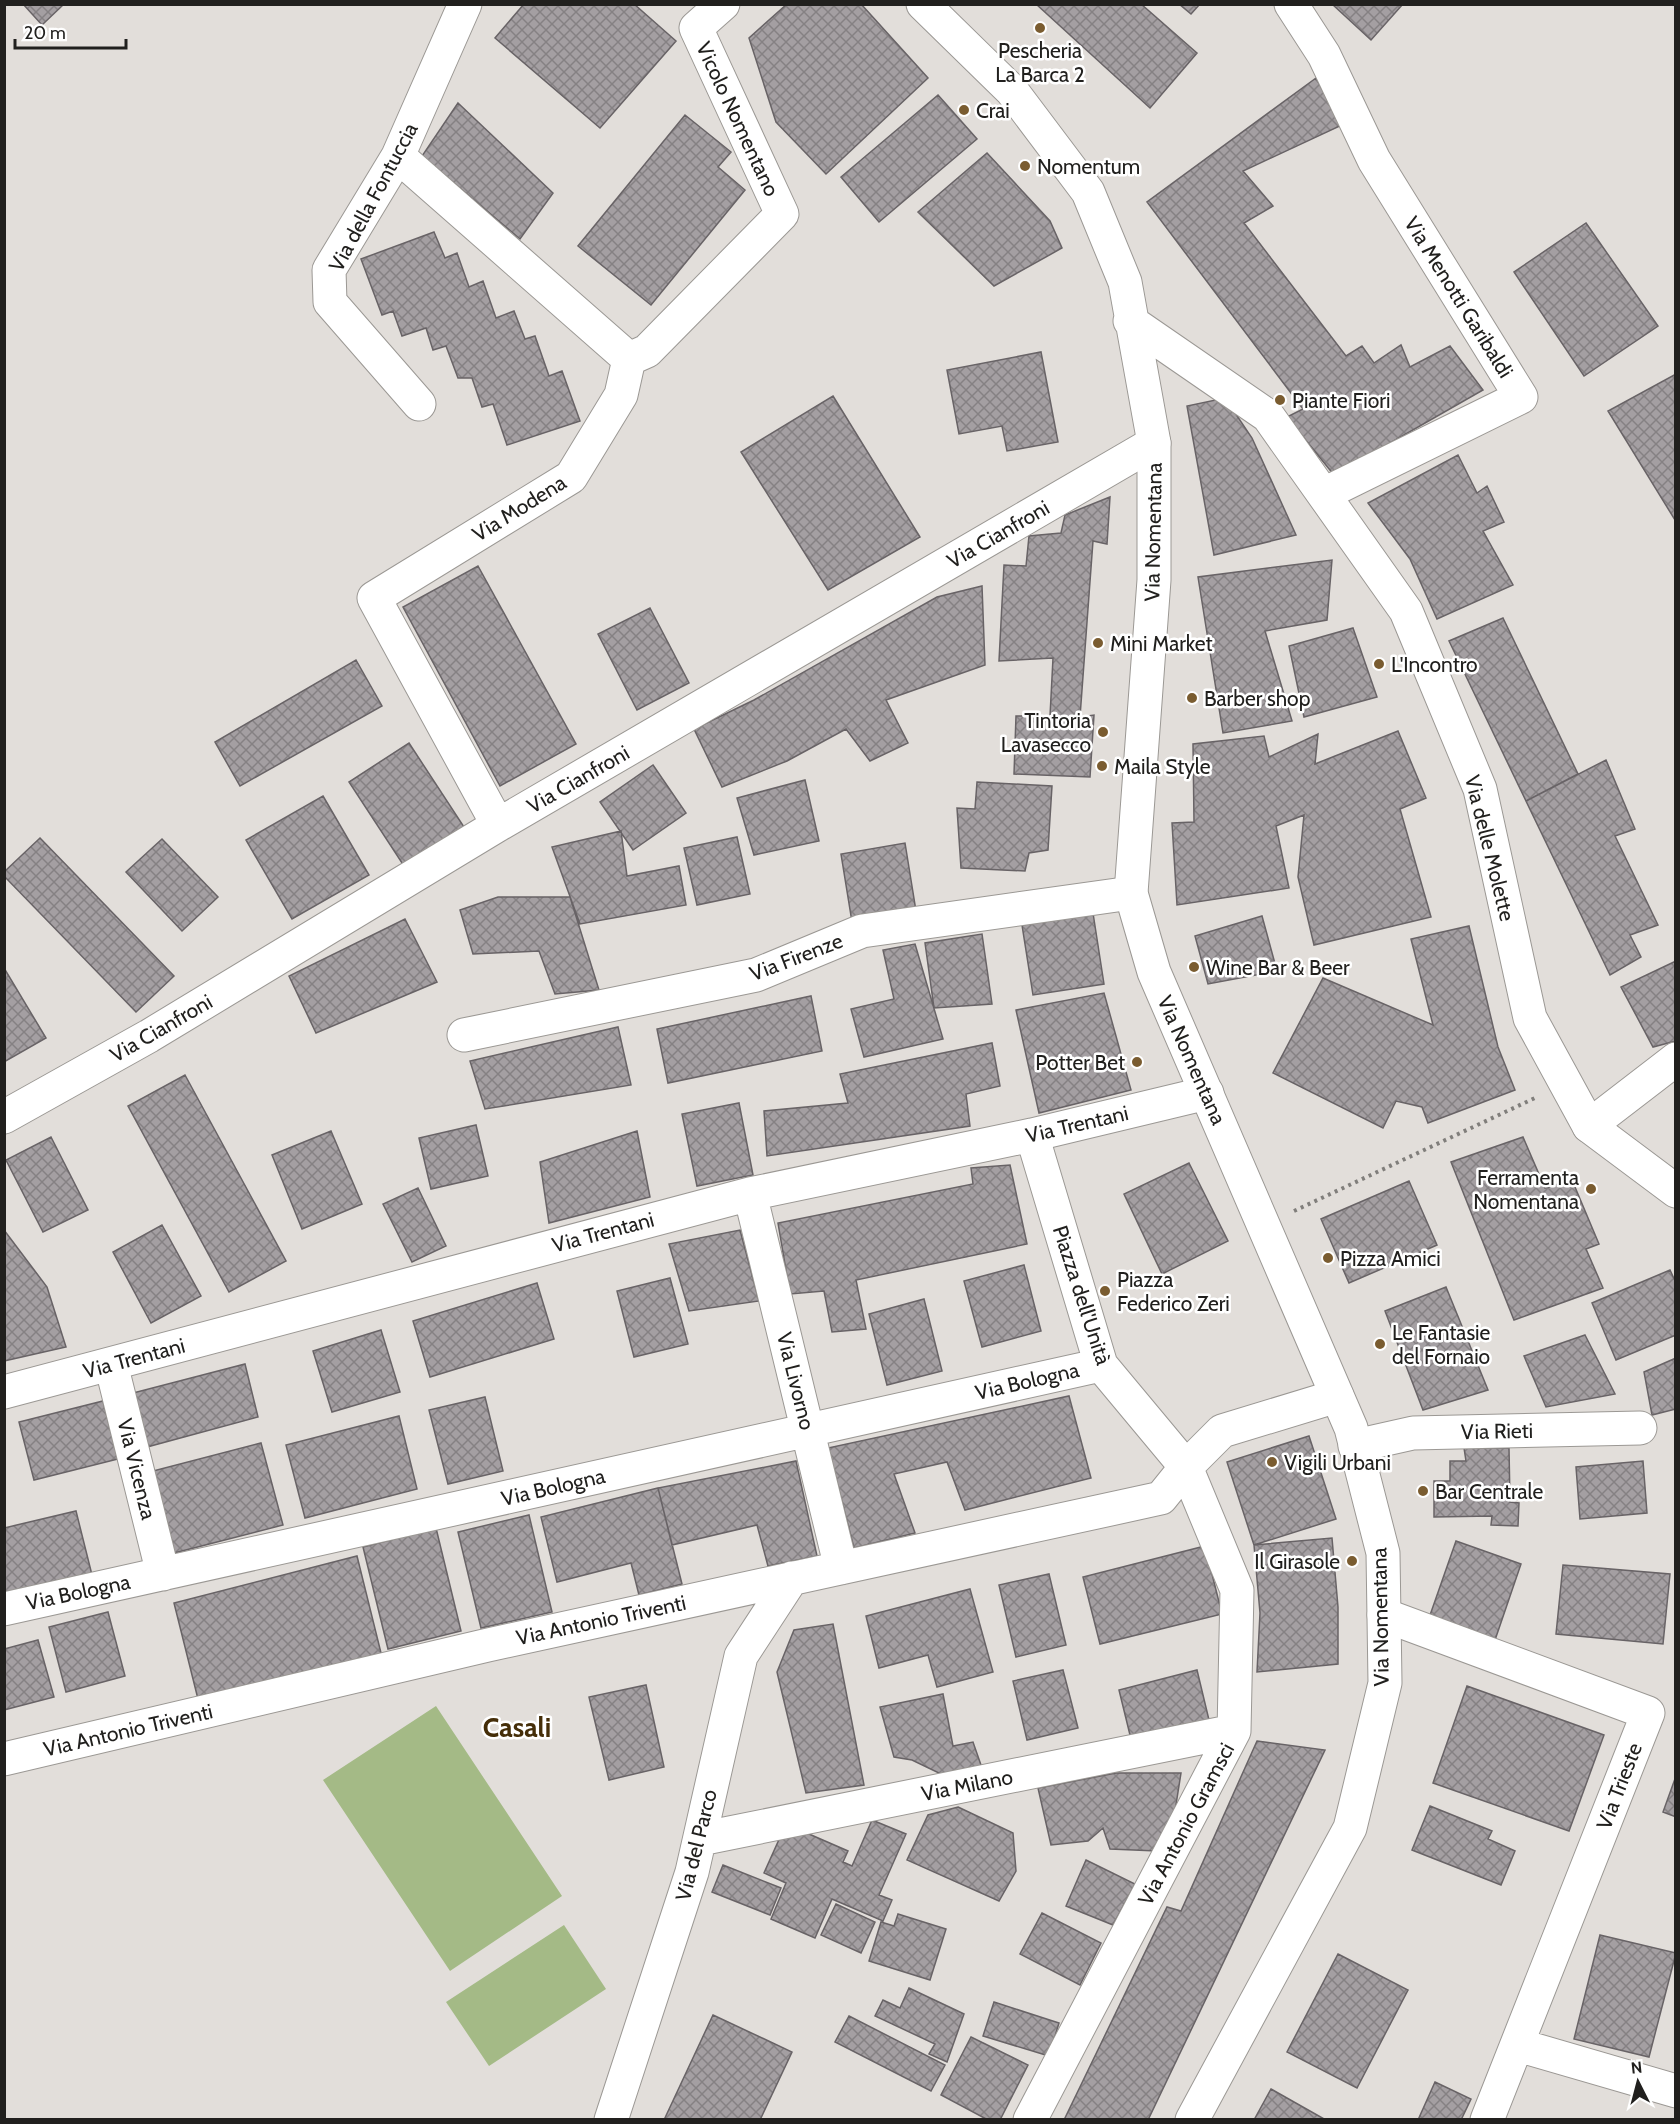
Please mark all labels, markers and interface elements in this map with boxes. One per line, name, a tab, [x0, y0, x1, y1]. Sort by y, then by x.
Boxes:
scale bar	[15, 12, 126, 50]
marker: Pescheria La Barca 2	[1033, 21, 1047, 35]
text: 20 m	[24, 22, 66, 44]
street label: Vicolo Nomentano	[691, 38, 785, 200]
place label: Pescheria La Barca 2	[995, 38, 1085, 87]
place label: Crai	[976, 98, 1010, 123]
marker: Crai	[957, 103, 971, 117]
street label: Via della Fontuccia	[323, 118, 423, 276]
place label: Nomentum	[1037, 154, 1140, 179]
marker: Nomentum	[1018, 159, 1032, 173]
street label: Via Menotti Garibaldi	[1399, 212, 1519, 382]
place label: Piante Fiori	[1292, 388, 1390, 413]
marker: Piante Fiori	[1273, 393, 1287, 407]
street label: Via Nomentana	[1139, 462, 1167, 602]
street label: Via Modena	[468, 469, 570, 547]
street label: Via Cianfroni	[942, 495, 1054, 573]
place label: Mini Market	[1110, 631, 1213, 656]
marker: Mini Market	[1091, 636, 1105, 650]
place label: L'Incontro	[1391, 652, 1478, 677]
marker: L'Incontro	[1372, 657, 1386, 671]
place label: Barber shop	[1204, 686, 1310, 711]
marker: Barber shop	[1185, 691, 1199, 705]
place label: Tintoria Lavasecco	[1001, 708, 1091, 757]
marker: Tintoria Lavasecco	[1096, 725, 1110, 739]
street label: Via Cianfroni	[522, 740, 634, 818]
place label: Maila Style	[1114, 754, 1211, 779]
marker: Maila Style	[1095, 759, 1109, 773]
street label: Via delle Molette	[1460, 772, 1520, 924]
street label: Via Firenze	[746, 928, 846, 986]
place label: Wine Bar & Beer	[1206, 955, 1350, 980]
marker: Wine Bar & Beer	[1187, 960, 1201, 974]
street label: Via Cianfroni	[105, 989, 217, 1067]
street label: Via Nomentana	[1152, 992, 1232, 1128]
place label: Potter Bet	[1035, 1050, 1125, 1075]
marker: Potter Bet	[1130, 1055, 1144, 1069]
street label: Via Trentani	[1023, 1100, 1131, 1148]
place label: Ferramenta Nomentana	[1473, 1165, 1579, 1214]
marker: Ferramenta Nomentana	[1584, 1182, 1598, 1196]
street label: Via Trentani	[549, 1206, 657, 1258]
street label: Piazza dell'Unità	[1048, 1222, 1116, 1368]
place label: Pizza Amici	[1340, 1246, 1441, 1271]
marker: Pizza Amici	[1321, 1251, 1335, 1265]
place label: Piazza Federico Zeri	[1117, 1267, 1230, 1316]
marker: Piazza Federico Zeri	[1098, 1284, 1112, 1298]
place label: Le Fantasie del Fornaio	[1392, 1320, 1491, 1369]
street label: Via Livorno	[772, 1330, 820, 1432]
street label: Via Trentani	[80, 1332, 188, 1384]
marker: Le Fantasie del Fornaio	[1373, 1337, 1387, 1351]
street label: Via Bologna	[973, 1357, 1081, 1405]
street label: Via Vicenza	[112, 1416, 162, 1522]
street label: Via Rieti	[1461, 1418, 1533, 1444]
place label: Vigili Urbani	[1284, 1450, 1391, 1475]
marker: Vigili Urbani	[1265, 1455, 1279, 1469]
street label: Via Bologna	[499, 1463, 607, 1511]
place label: Bar Centrale	[1435, 1479, 1543, 1504]
marker: Bar Centrale	[1416, 1484, 1430, 1498]
street label: Via Nomentana	[1366, 1547, 1394, 1687]
place label: Il Girasole	[1254, 1549, 1340, 1574]
marker: Il Girasole	[1345, 1554, 1359, 1568]
street label: Via Bologna	[24, 1569, 132, 1615]
street label: Via Antonio Triventi	[514, 1590, 688, 1650]
street label: Via Antonio Triventi	[41, 1698, 215, 1762]
district label: Casali	[483, 1711, 551, 1744]
street label: Via Antonio Gramsci	[1133, 1739, 1239, 1909]
street label: Via Trieste	[1591, 1739, 1647, 1833]
street label: Via Milano	[919, 1764, 1015, 1806]
street label: Via del Parco	[670, 1787, 722, 1903]
north arrow	[1608, 2052, 1668, 2112]
text: N	[1630, 2058, 1643, 2078]

